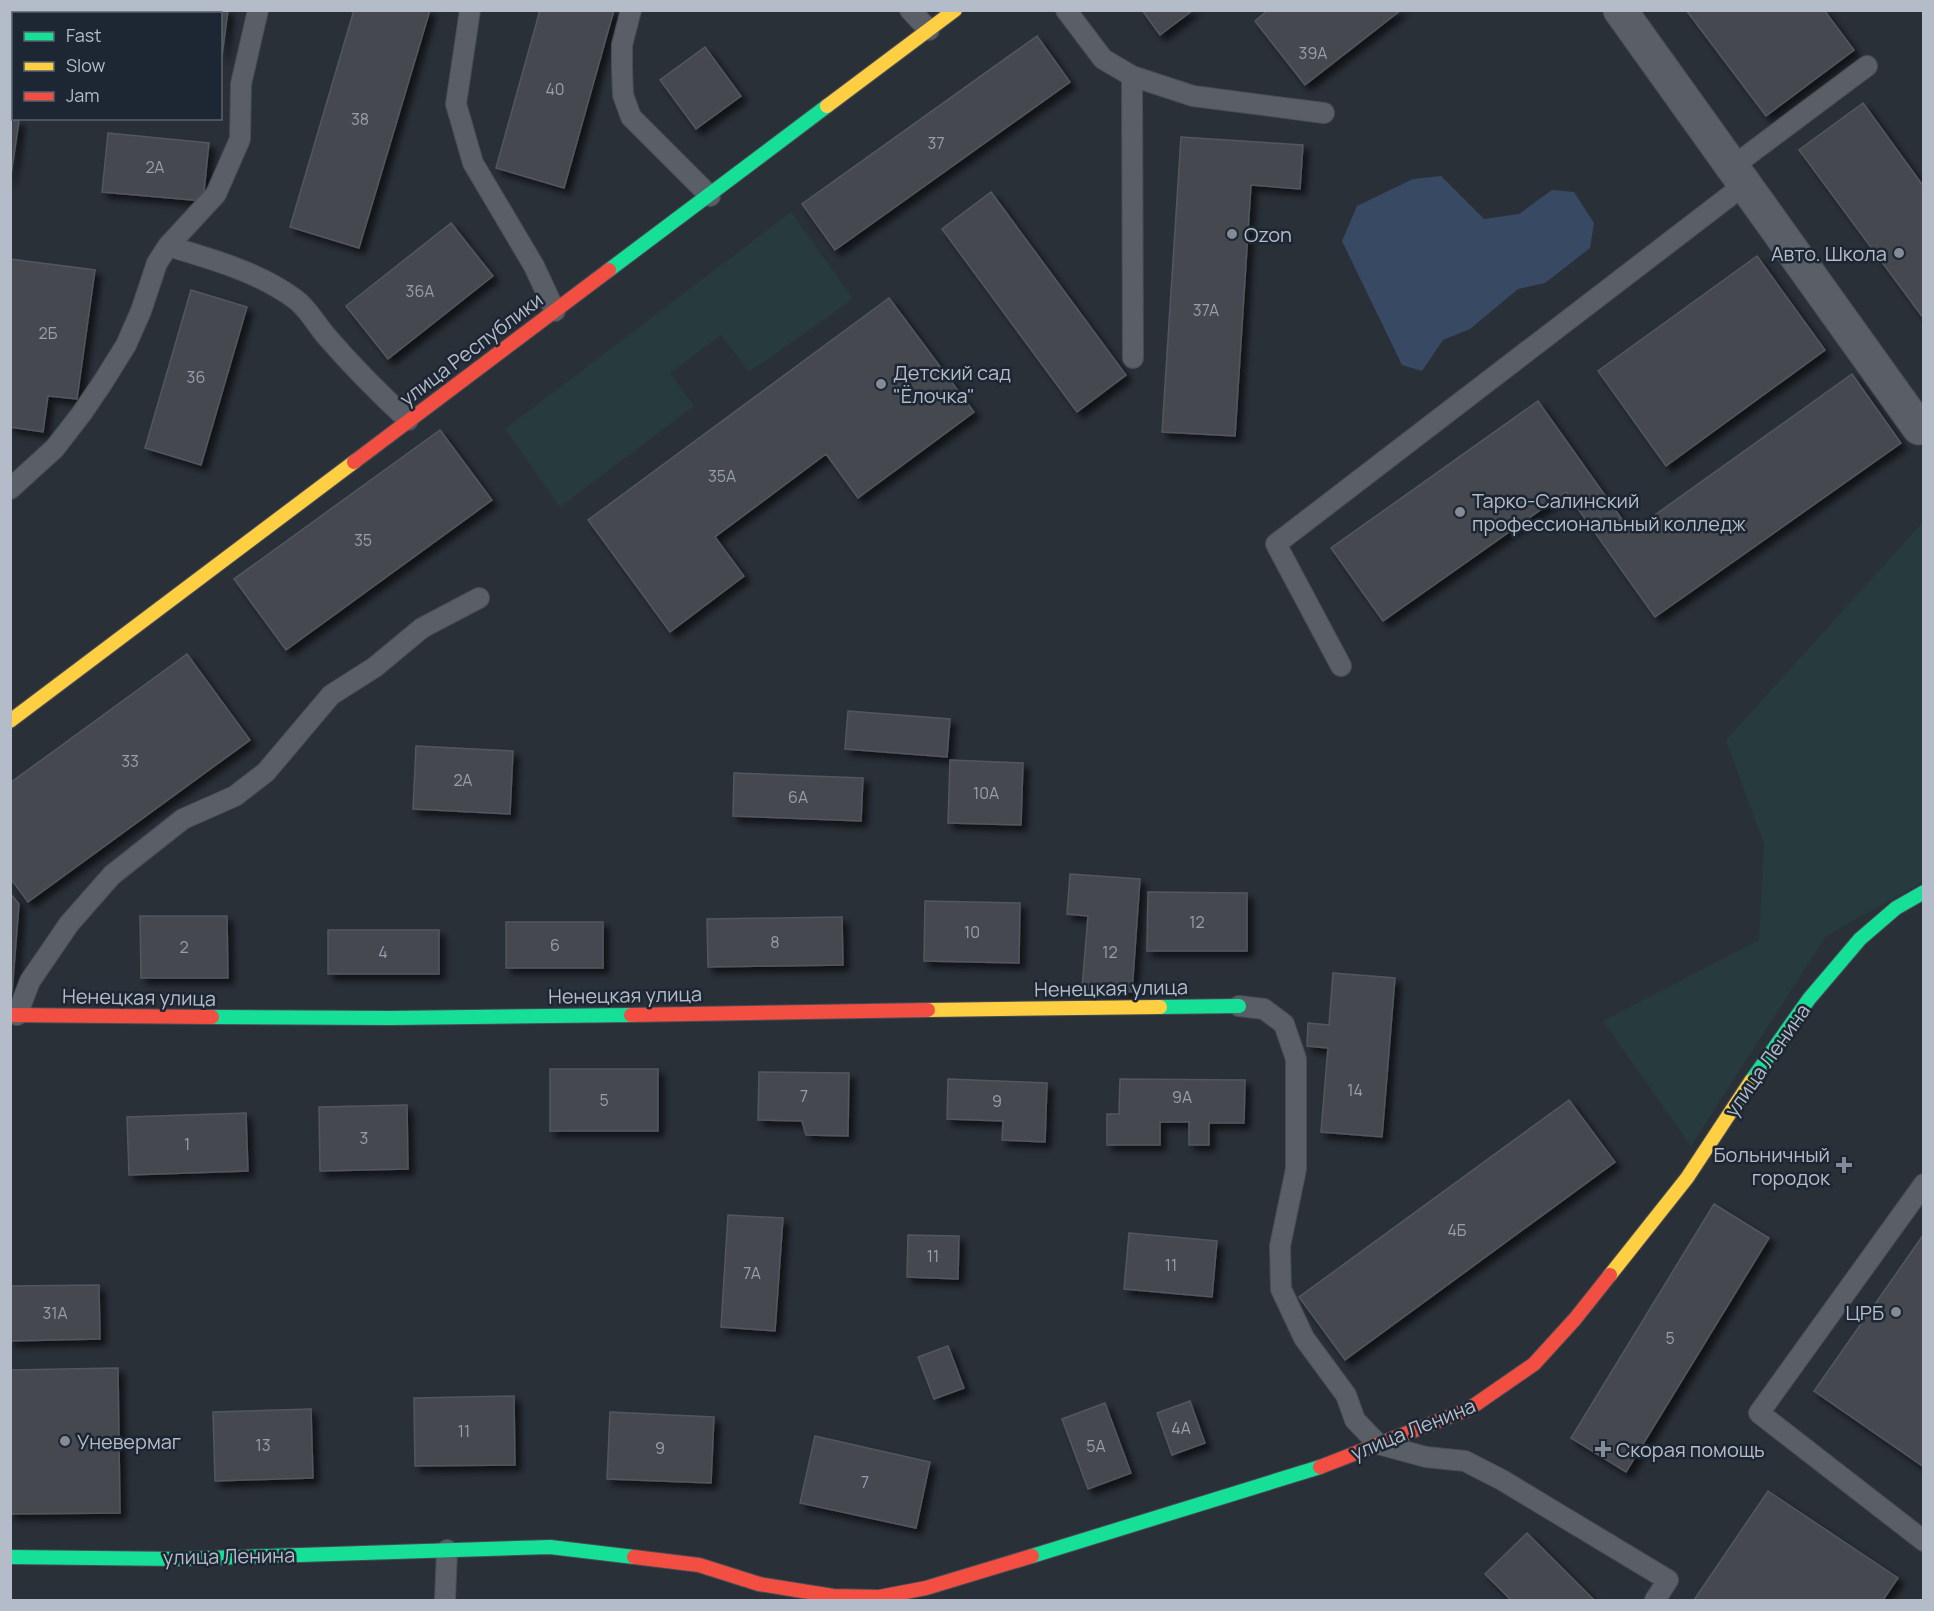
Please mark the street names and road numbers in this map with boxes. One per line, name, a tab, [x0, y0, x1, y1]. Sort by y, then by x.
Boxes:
street label: улица Республики	[394, 286, 548, 412]
street label: Ненецкая улица	[1034, 973, 1188, 1003]
street label: Ненецкая улица	[548, 980, 702, 1010]
street label: Ненецкая улица	[62, 982, 216, 1012]
street label: улица Ленина	[1718, 998, 1816, 1122]
street label: улица Ленина	[1347, 1392, 1479, 1466]
street label: улица Ленина	[163, 1541, 295, 1571]

